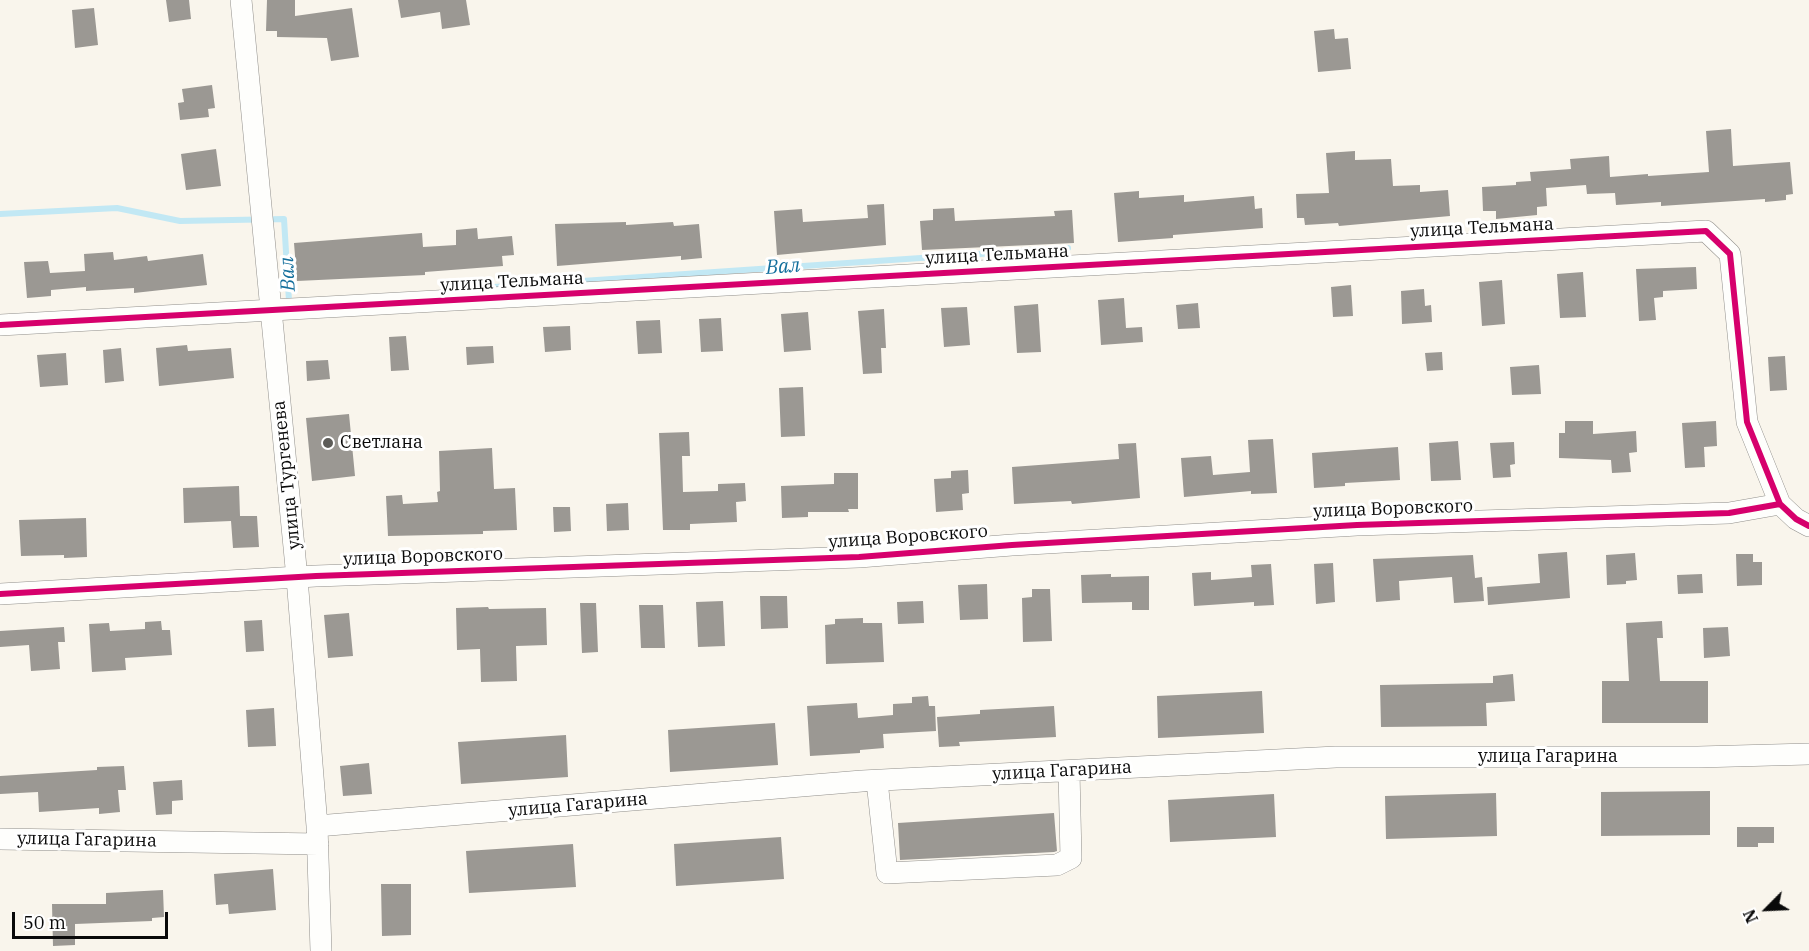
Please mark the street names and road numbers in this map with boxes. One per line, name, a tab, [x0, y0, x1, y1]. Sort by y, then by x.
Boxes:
street label: улица Тельмана	[1410, 213, 1554, 243]
street label: улица Тельмана	[925, 240, 1069, 270]
street label: улица Тельмана	[440, 267, 584, 297]
street label: улица Тургенева	[268, 399, 306, 551]
street label: улица Воровского	[1313, 495, 1473, 523]
street label: улица Воровского	[828, 521, 988, 553]
street label: улица Воровского	[343, 543, 503, 571]
street label: улица Гагарина	[1478, 746, 1618, 768]
street label: улица Гагарина	[992, 757, 1132, 785]
street label: улица Гагарина	[507, 788, 649, 822]
street label: улица Гагарина	[17, 828, 157, 852]

